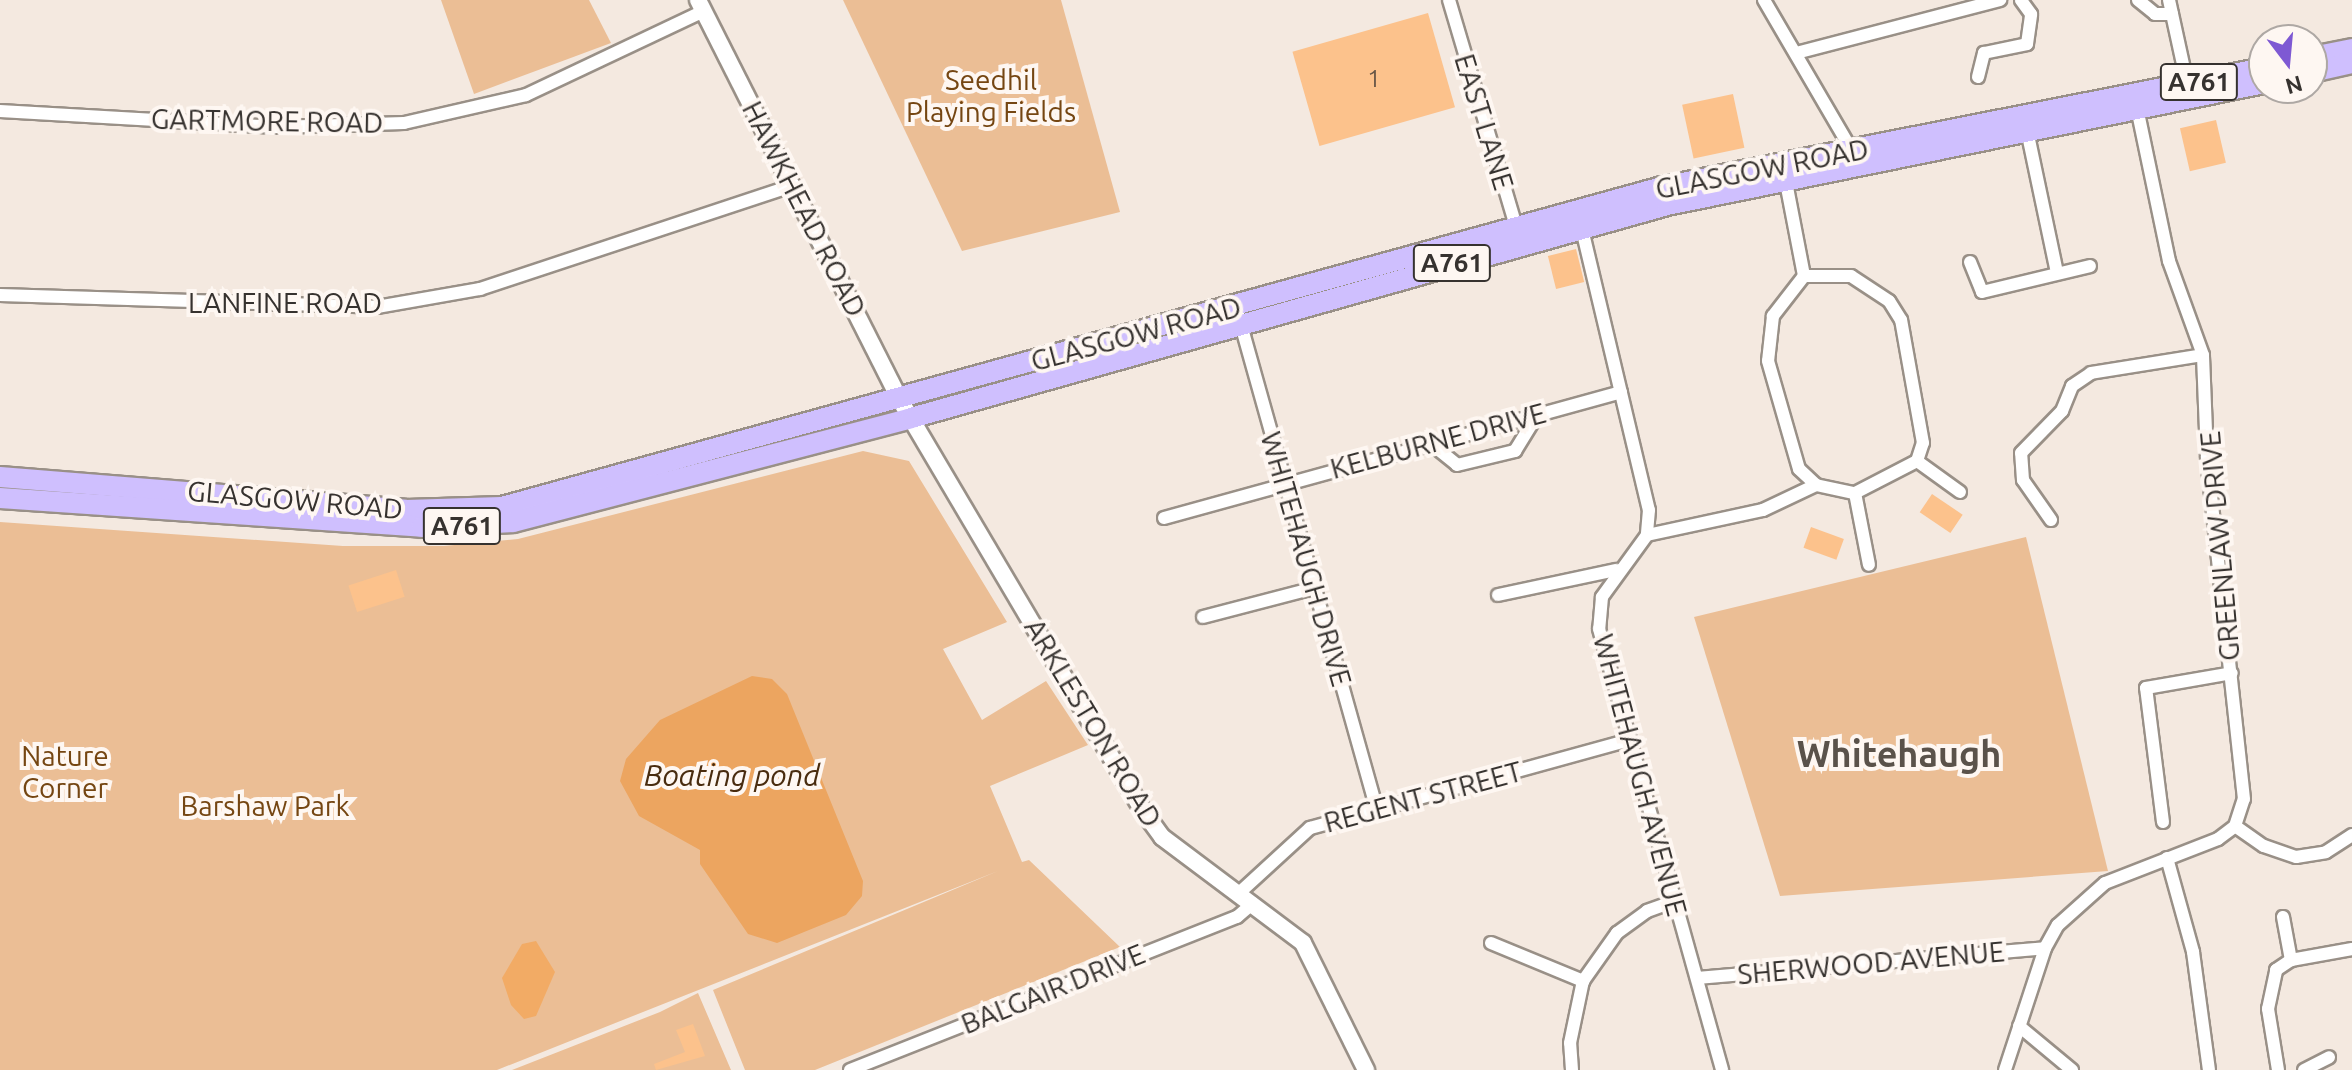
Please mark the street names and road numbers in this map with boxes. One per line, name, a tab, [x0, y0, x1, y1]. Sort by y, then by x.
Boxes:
street label: EAST LANE	[1447, 50, 1521, 194]
road number: A761	[2159, 60, 2239, 104]
street label: HAWKHEAD ROAD	[735, 96, 873, 322]
street label: GARTMORE ROAD	[151, 102, 383, 140]
street label: GLASGOW ROAD	[1653, 132, 1871, 206]
road number: A761	[1412, 241, 1492, 285]
street label: LANFINE ROAD	[188, 286, 382, 320]
street label: GLASGOW ROAD	[1027, 290, 1245, 378]
street label: KELBURNE DRIVE	[1327, 396, 1549, 486]
street label: WHITEHAUGH DRIVE	[1254, 428, 1358, 690]
street label: GREENLAW DRIVE	[2193, 430, 2247, 662]
street label: GLASGOW ROAD	[186, 474, 404, 526]
road number: A761	[422, 504, 502, 548]
street label: ARKLESTON ROAD	[1017, 613, 1169, 833]
street label: WHITEHAUGH AVENUE	[1586, 631, 1694, 919]
street label: REGENT STREET	[1320, 754, 1526, 840]
street label: SHERWOOD AVENUE	[1736, 935, 2006, 991]
street label: BALGAIR DRIVE	[956, 937, 1150, 1041]

